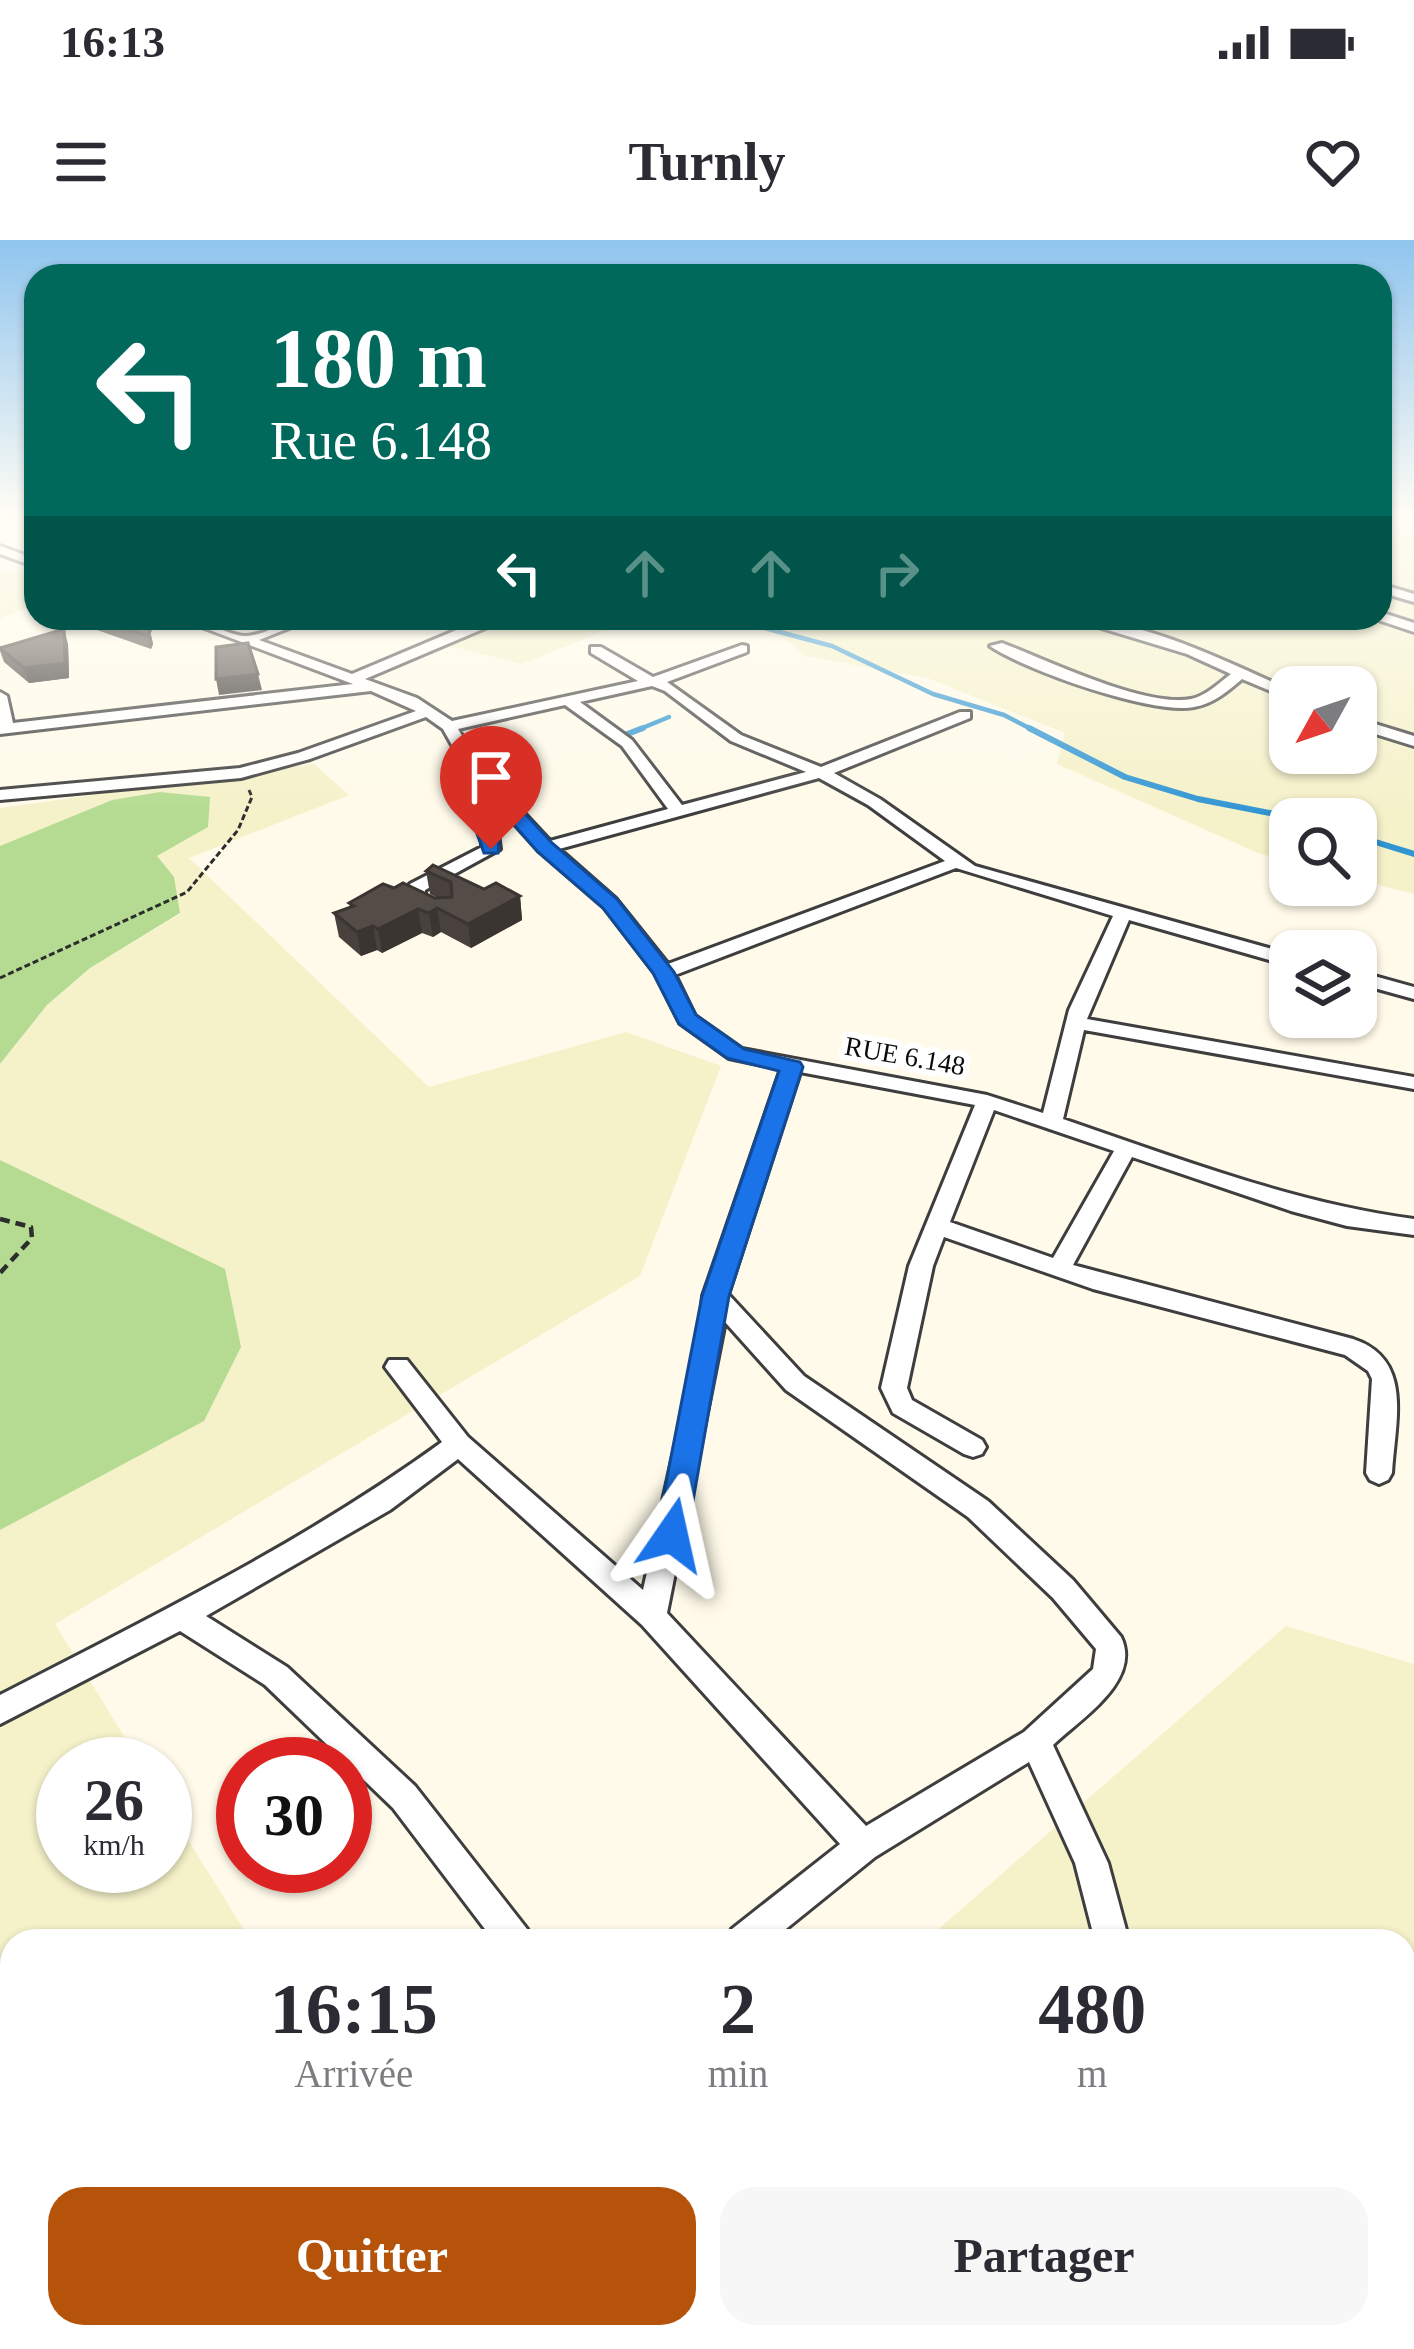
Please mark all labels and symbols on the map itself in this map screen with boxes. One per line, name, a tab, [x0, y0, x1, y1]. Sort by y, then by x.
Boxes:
north arrow	[1269, 666, 1377, 774]
pin	[440, 726, 542, 849]
street label: RUE 6.148	[843, 1031, 967, 1081]
position arrow	[609, 1472, 735, 1598]
speed limit sign: 30	[216, 1737, 372, 1893]

